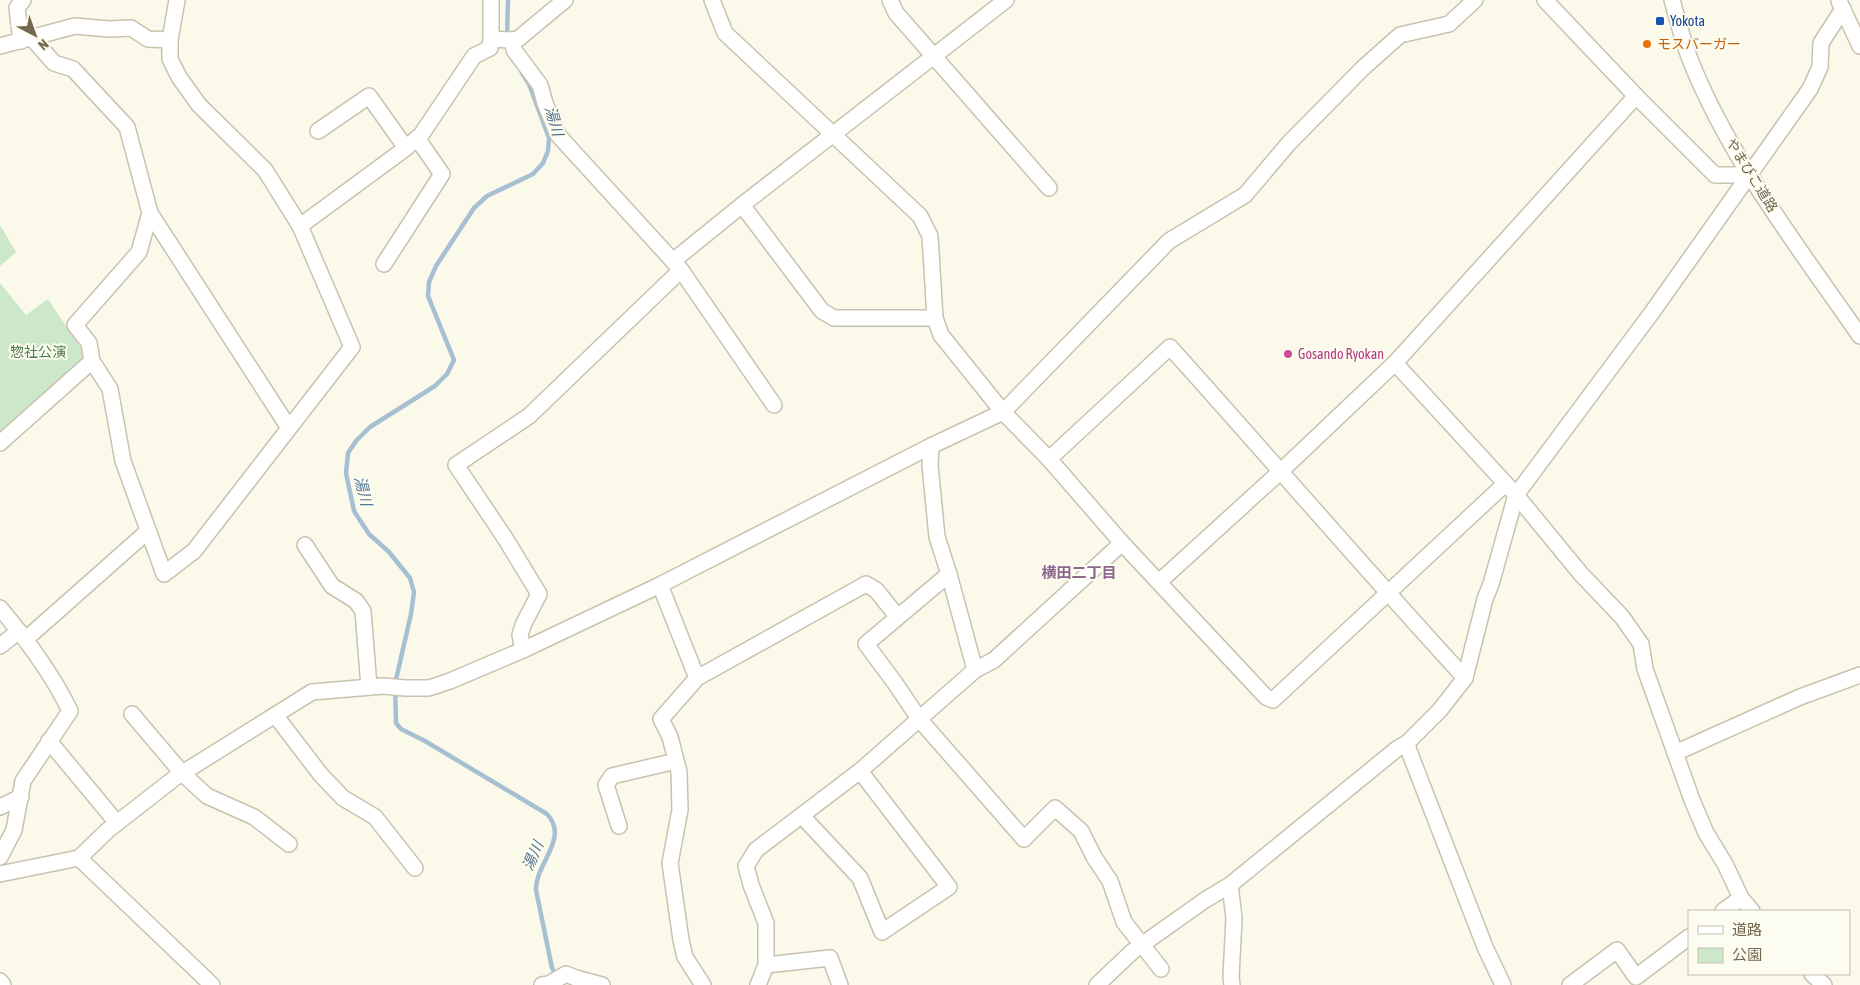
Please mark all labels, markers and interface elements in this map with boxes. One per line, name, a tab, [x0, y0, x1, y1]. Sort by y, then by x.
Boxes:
north arrow	[10, 10, 60, 60]
place label: Yokota	[1670, 13, 1705, 29]
marker: Yokota	[1654, 15, 1666, 27]
text: N	[35, 36, 52, 54]
place label: モスバーガー	[1657, 36, 1741, 52]
marker: モスバーガー	[1641, 38, 1653, 50]
water label: 湯川	[542, 104, 567, 140]
street label: やまびこ道路	[1723, 135, 1781, 215]
park label: 惣社公演	[10, 344, 66, 360]
place label: Gosando Ryokan	[1298, 346, 1384, 362]
marker: Gosando Ryokan	[1282, 348, 1294, 360]
water label: 湯川	[352, 474, 376, 509]
district label: 横田二丁目	[1041, 564, 1117, 581]
water label: 湯川	[519, 837, 547, 873]
legend	[1688, 910, 1850, 975]
text: 道路	[1732, 921, 1762, 938]
text: 公園	[1732, 946, 1762, 963]

